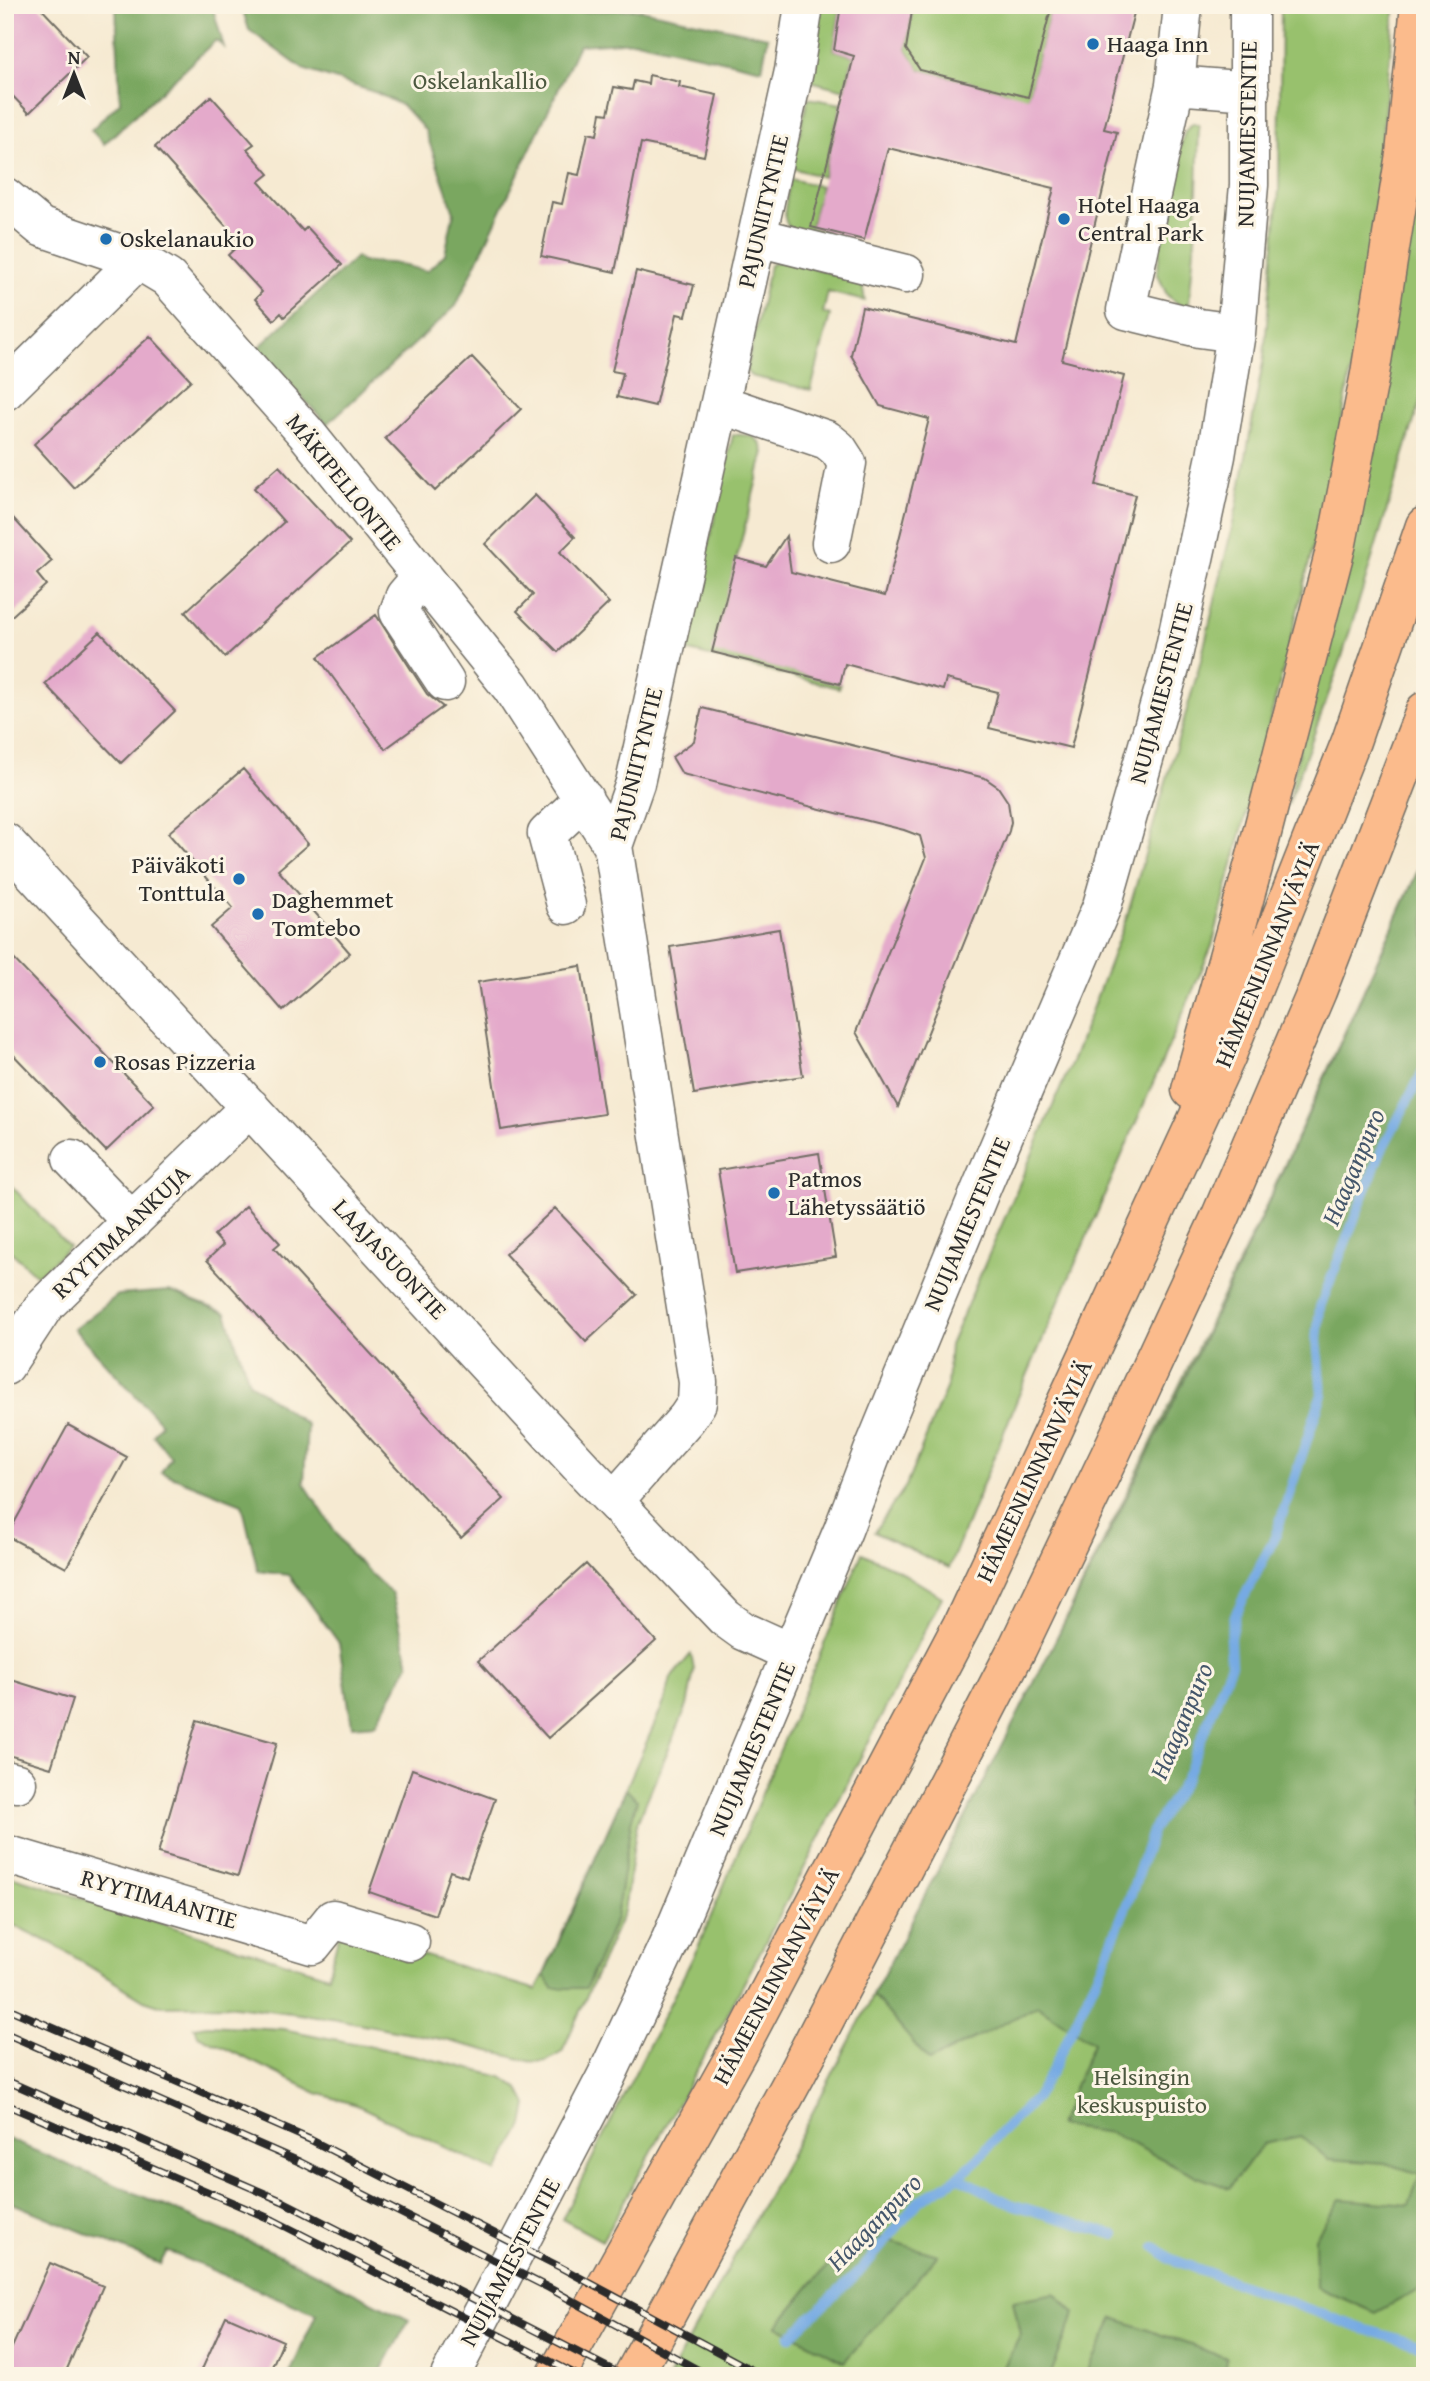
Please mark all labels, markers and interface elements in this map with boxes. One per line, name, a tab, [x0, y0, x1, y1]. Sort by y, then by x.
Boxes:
place label: Haaga Inn	[1107, 26, 1209, 61]
marker: Haaga Inn	[1085, 36, 1101, 52]
north arrow	[38, 38, 108, 108]
street label: NUIJAMIESTENTIE	[1227, 41, 1266, 227]
text: N	[68, 43, 81, 71]
park label: Oskelankallio	[413, 63, 547, 98]
street label: PAJUNIITYNTIE	[728, 131, 797, 291]
place label: Hotel Haaga Central Park	[1078, 187, 1204, 250]
marker: Hotel Haaga Central Park	[1056, 211, 1072, 227]
place label: Oskelanaukio	[120, 221, 254, 256]
marker: Oskelanaukio	[98, 231, 114, 247]
street label: MÄKIPELLONTIE	[278, 406, 411, 558]
street label: NUIJAMIESTENTIE	[1120, 598, 1202, 787]
street label: PAJUNIITYNTIE	[600, 684, 671, 844]
street label: HÄMEENLINNANVÄYLÄ	[1205, 835, 1328, 1072]
place label: Päiväkoti Tonttula	[132, 847, 226, 910]
marker: Päiväkoti Tonttula	[231, 871, 247, 887]
place label: Daghemmet Tomtebo	[272, 882, 394, 945]
marker: Daghemmet Tomtebo	[250, 906, 266, 922]
place label: Rosas Pizzeria	[114, 1044, 256, 1079]
marker: Rosas Pizzeria	[92, 1054, 108, 1070]
water label: Haaganpuro	[1310, 1102, 1395, 1232]
street label: NUIJAMIESTENTIE	[914, 1131, 1019, 1316]
street label: RYYTIMAANKUJA	[44, 1156, 198, 1307]
place label: Patmos Lähetyssäätiö	[788, 1161, 925, 1224]
marker: Patmos Lähetyssäätiö	[766, 1185, 782, 1201]
street label: LAAJASUONTIE	[325, 1191, 456, 1327]
street label: HÄMEENLINNANVÄYLÄ	[967, 1353, 1101, 1588]
street label: NUIJAMIESTENTIE	[699, 1656, 804, 1841]
water label: Haaganpuro	[1138, 1656, 1223, 1786]
street label: RYYTIMAANTIE	[77, 1860, 241, 1938]
street label: HÄMEENLINNANVÄYLÄ	[703, 1860, 848, 2091]
park label: Helsingin keskuspuisto	[1077, 2059, 1207, 2122]
water label: Haaganpuro	[816, 2164, 930, 2280]
street label: NUIJAMIESTENTIE	[450, 2171, 569, 2352]

